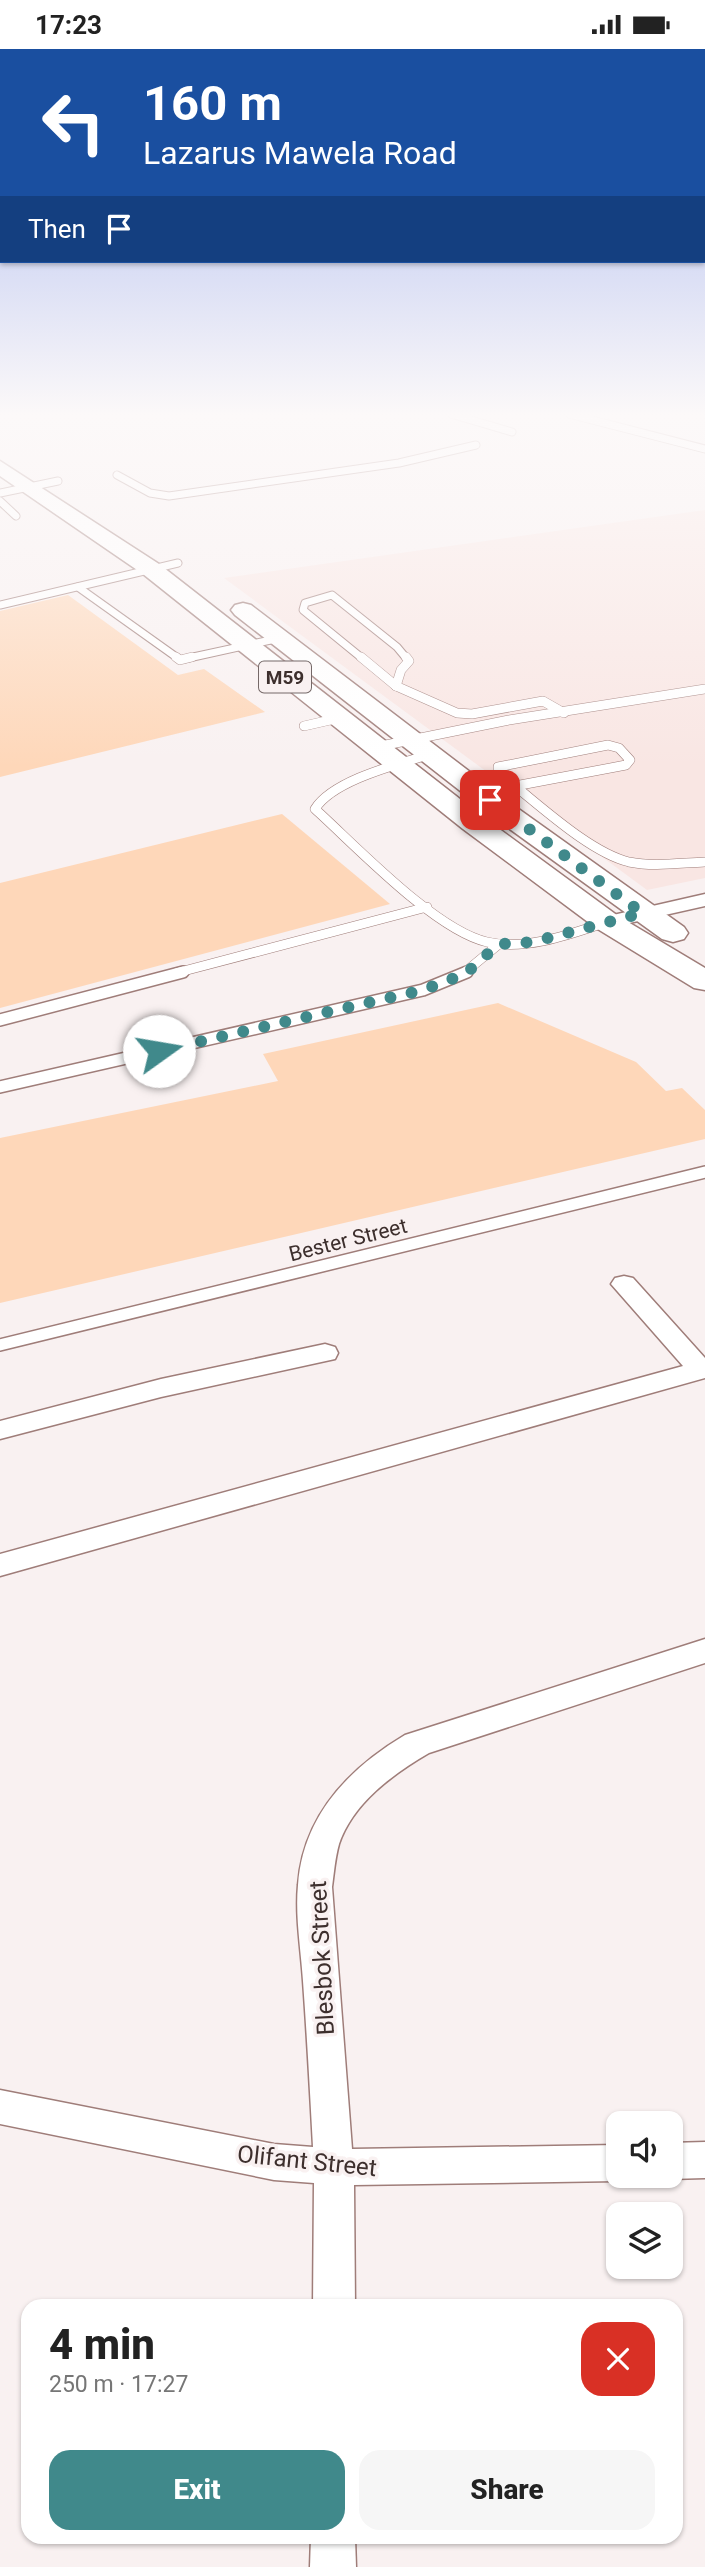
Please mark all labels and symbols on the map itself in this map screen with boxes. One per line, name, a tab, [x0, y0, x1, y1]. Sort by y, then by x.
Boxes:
road number: M59	[259, 661, 311, 692]
pin	[460, 770, 520, 830]
position arrow	[122, 1014, 196, 1088]
street label: Bester Street	[286, 1214, 410, 1266]
street label: Blesbok Street	[304, 1880, 340, 2036]
street label: Olifant Street	[236, 2140, 378, 2182]

